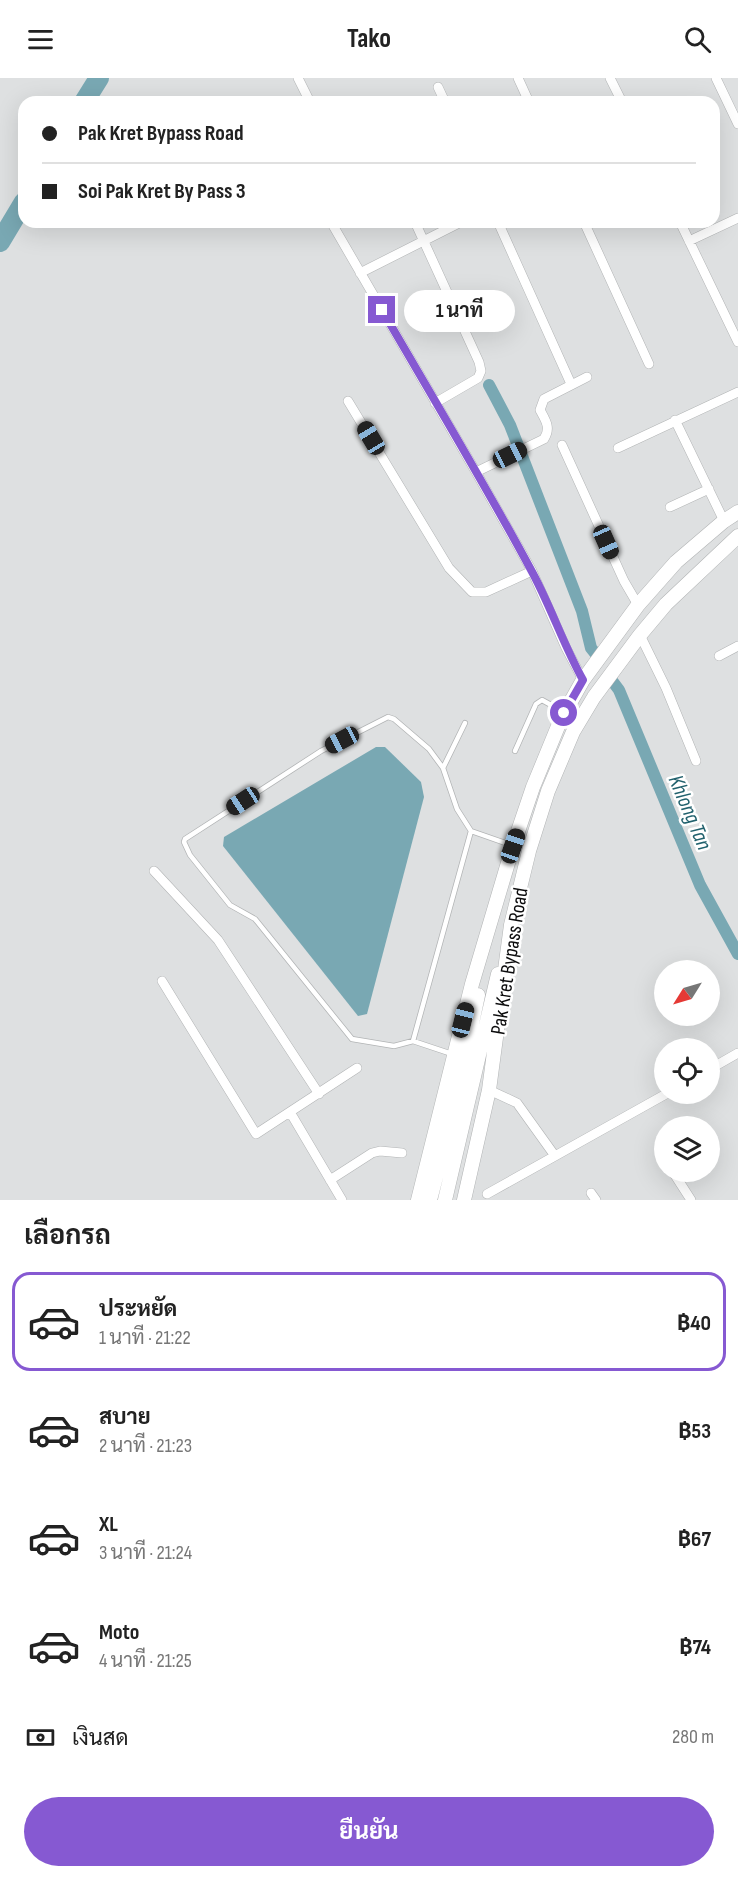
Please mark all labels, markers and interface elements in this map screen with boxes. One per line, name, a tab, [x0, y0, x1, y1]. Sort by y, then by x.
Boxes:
icon: menu	[24, 23, 57, 56]
text: Tako	[347, 23, 391, 55]
icon: search	[681, 23, 714, 56]
text: Pak Kret Bypass Road	[78, 120, 244, 147]
text: Soi Pak Kret By Pass 3	[78, 178, 246, 205]
callout: 1 นาที	[403, 289, 514, 331]
route end	[368, 296, 395, 323]
text: 1 นาที	[436, 299, 483, 323]
car	[354, 418, 388, 458]
car	[490, 439, 530, 471]
car	[590, 522, 622, 562]
route start	[550, 699, 577, 726]
car	[322, 724, 362, 756]
water label: Khlong Tan	[662, 771, 717, 854]
car	[223, 784, 263, 818]
car	[499, 826, 527, 866]
street label: Pak Kret Bypass Road	[486, 886, 533, 1036]
north arrow	[654, 960, 720, 1026]
map controls	[654, 960, 720, 1182]
car	[450, 1000, 476, 1040]
button: locate	[654, 1038, 720, 1104]
button: layers	[654, 1116, 720, 1182]
text: เลือกรถ	[24, 1220, 111, 1252]
icon: car	[27, 1295, 81, 1349]
text: ประหยัด	[99, 1296, 177, 1323]
text: ฿40	[677, 1310, 711, 1337]
text: 1 นาที · 21:22	[99, 1326, 191, 1350]
icon: car	[27, 1403, 81, 1457]
text: สบาย	[99, 1404, 151, 1431]
text: ฿53	[678, 1418, 711, 1445]
text: 2 นาที · 21:23	[99, 1434, 192, 1458]
icon: car	[27, 1511, 81, 1565]
text: XL	[99, 1511, 118, 1538]
text: ฿67	[678, 1526, 711, 1553]
text: 3 นาที · 21:24	[99, 1541, 192, 1565]
icon: car	[27, 1619, 81, 1673]
text: Moto	[99, 1619, 139, 1646]
text: ฿74	[679, 1634, 711, 1661]
text: 4 นาที · 21:25	[99, 1649, 192, 1673]
icon: cash	[24, 1721, 57, 1754]
text: เงินสด	[72, 1725, 129, 1752]
text: 280 m	[672, 1725, 714, 1749]
button: ยืนยัน	[24, 1797, 714, 1866]

